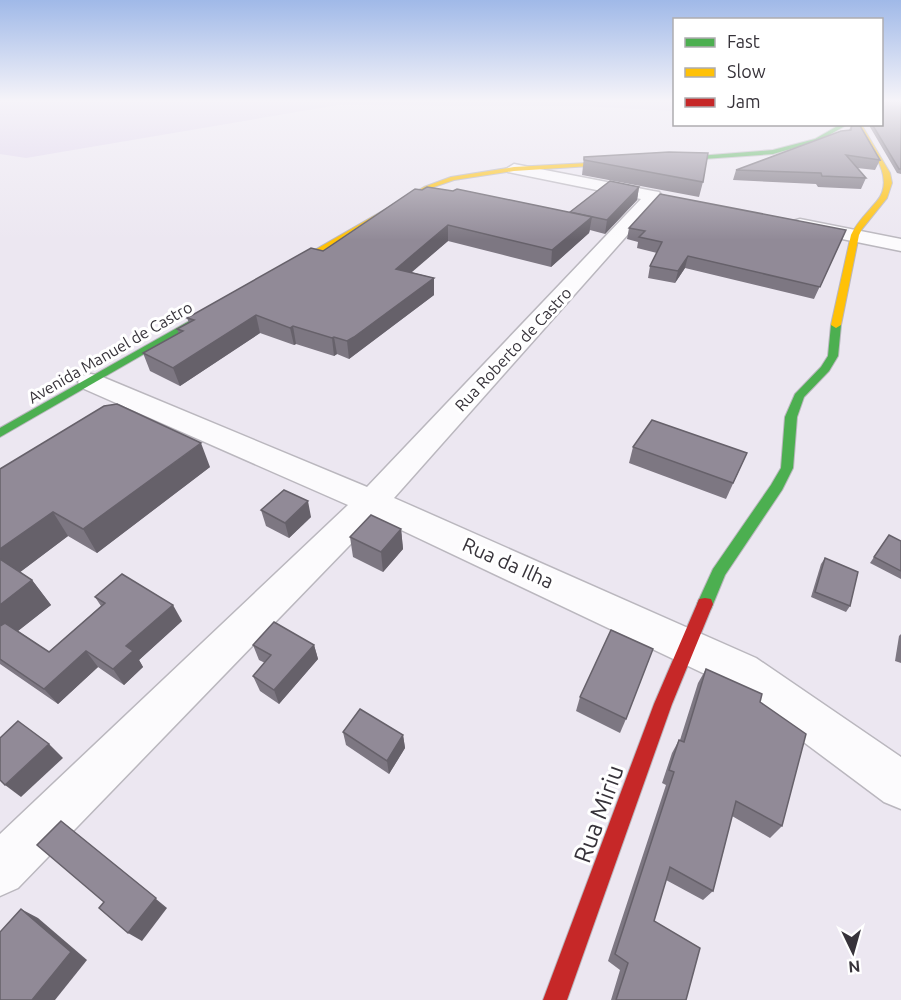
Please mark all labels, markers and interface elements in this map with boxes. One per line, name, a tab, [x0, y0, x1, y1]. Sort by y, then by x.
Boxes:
legend	[673, 18, 883, 126]
text: Fast	[727, 31, 760, 51]
text: Slow	[727, 61, 766, 81]
text: Jam	[727, 91, 761, 111]
street label: Rua Roberto de Castro	[451, 283, 575, 415]
street label: Avenida Manuel de Castro	[25, 298, 195, 406]
street label: Rua da Ilha	[459, 532, 557, 593]
street label: Rua Miriu	[568, 761, 629, 866]
north arrow	[823, 922, 883, 982]
text: N	[848, 957, 861, 976]

